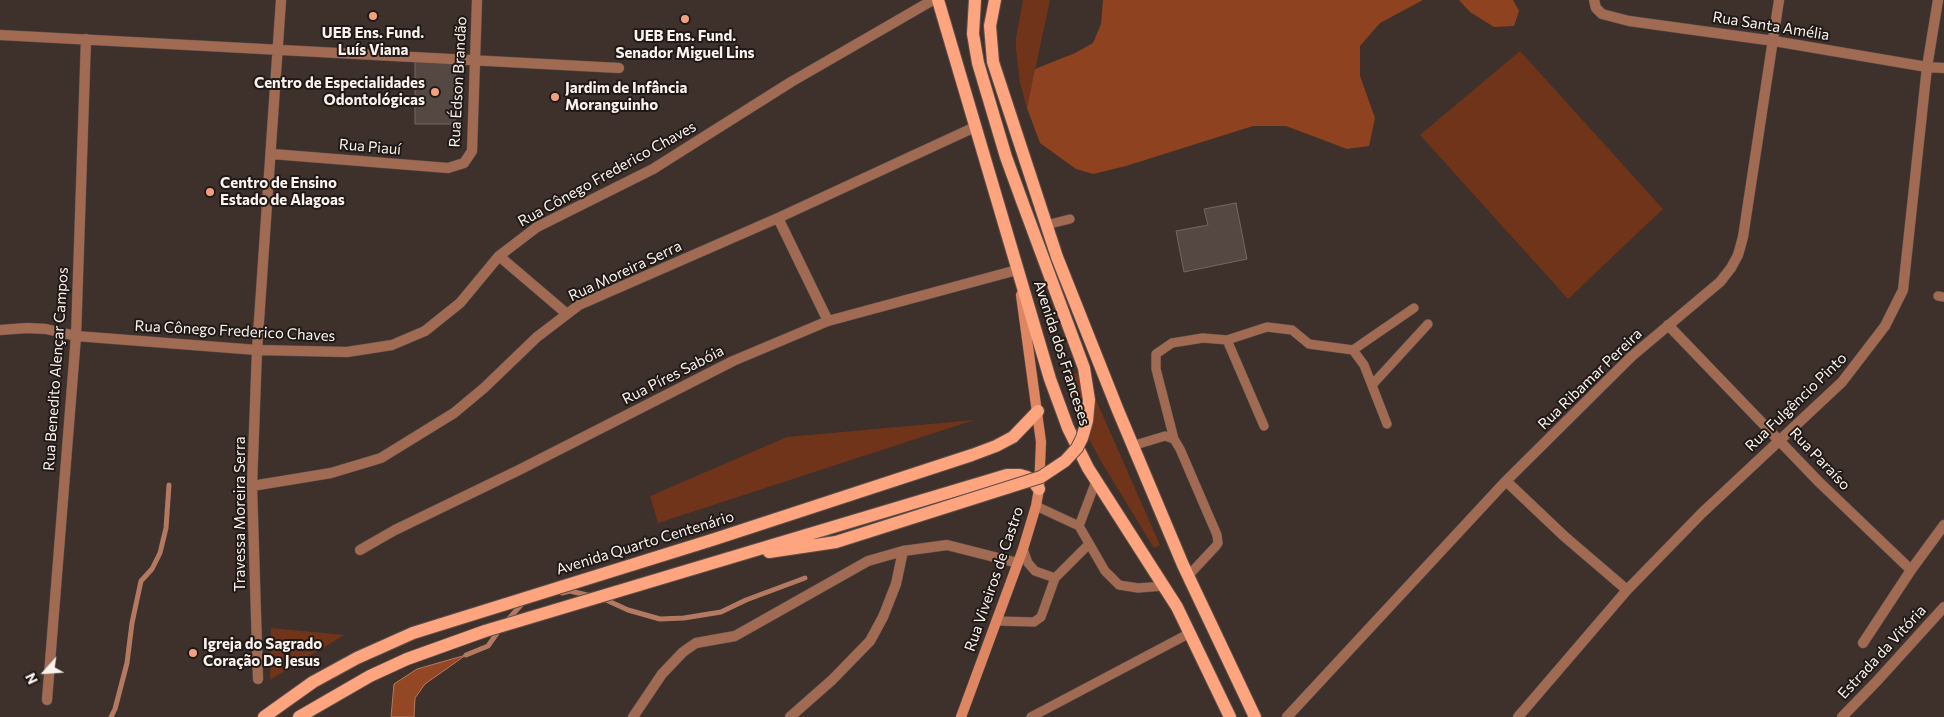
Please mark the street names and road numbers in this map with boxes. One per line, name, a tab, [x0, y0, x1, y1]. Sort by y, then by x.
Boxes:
street label: Rua Santa Amélia	[1711, 8, 1831, 44]
street label: Rua Édson Brandão	[446, 16, 470, 148]
street label: Rua Cônego Frederico Chaves	[515, 117, 699, 231]
street label: Rua Piauí	[338, 135, 402, 159]
street label: Rua Moreira Serra	[566, 237, 684, 305]
street label: Rua Benedito Alençar Campos	[40, 267, 72, 471]
street label: Avenida dos Franceses	[1030, 278, 1094, 428]
street label: Rua Cônego Frederico Chaves	[134, 317, 336, 345]
street label: Rua Ribamar Pereira	[1534, 325, 1646, 433]
street label: Rua Píres Sabóia	[619, 342, 727, 408]
street label: Rua Fulgêncio Pinto	[1742, 349, 1850, 455]
street label: Rua Paraíso	[1786, 424, 1854, 494]
street label: Travessa Moreira Serra	[231, 436, 249, 592]
street label: Rua Viveiros de Castro	[961, 504, 1027, 654]
street label: Avenida Quarto Centenário	[554, 507, 736, 579]
street label: Estrada da Vitória	[1834, 602, 1930, 702]

